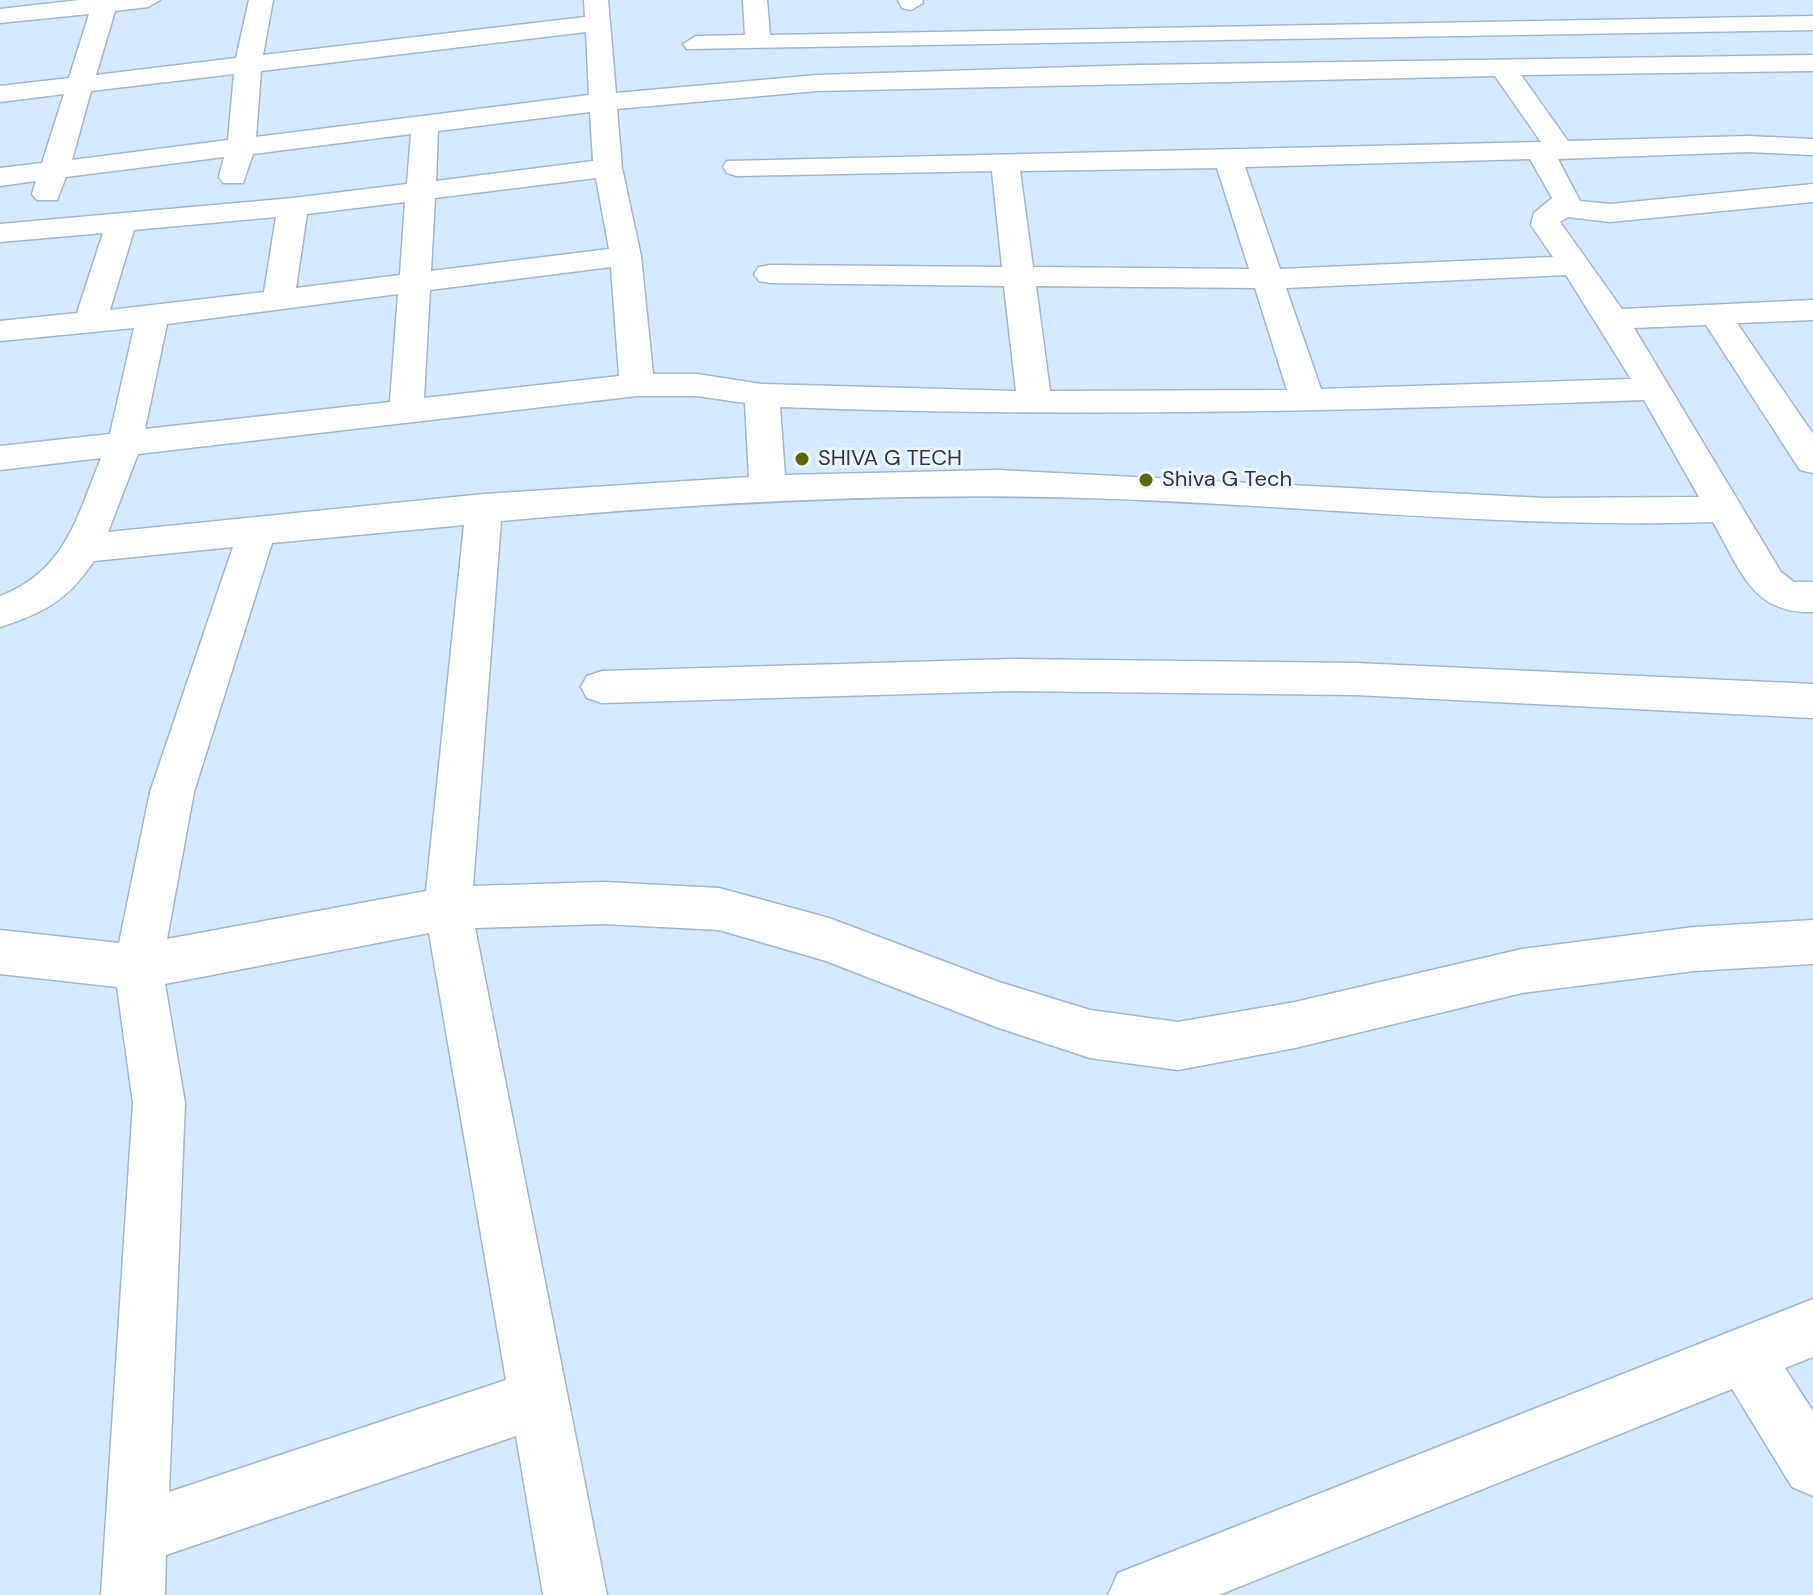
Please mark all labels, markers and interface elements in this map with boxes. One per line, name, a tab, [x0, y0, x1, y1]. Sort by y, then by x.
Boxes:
place label: SHIVA G TECH	[818, 446, 962, 472]
marker: SHIVA G TECH	[793, 450, 811, 468]
place label: Shiva G Tech	[1162, 467, 1292, 493]
marker: Shiva G Tech	[1137, 471, 1155, 489]

